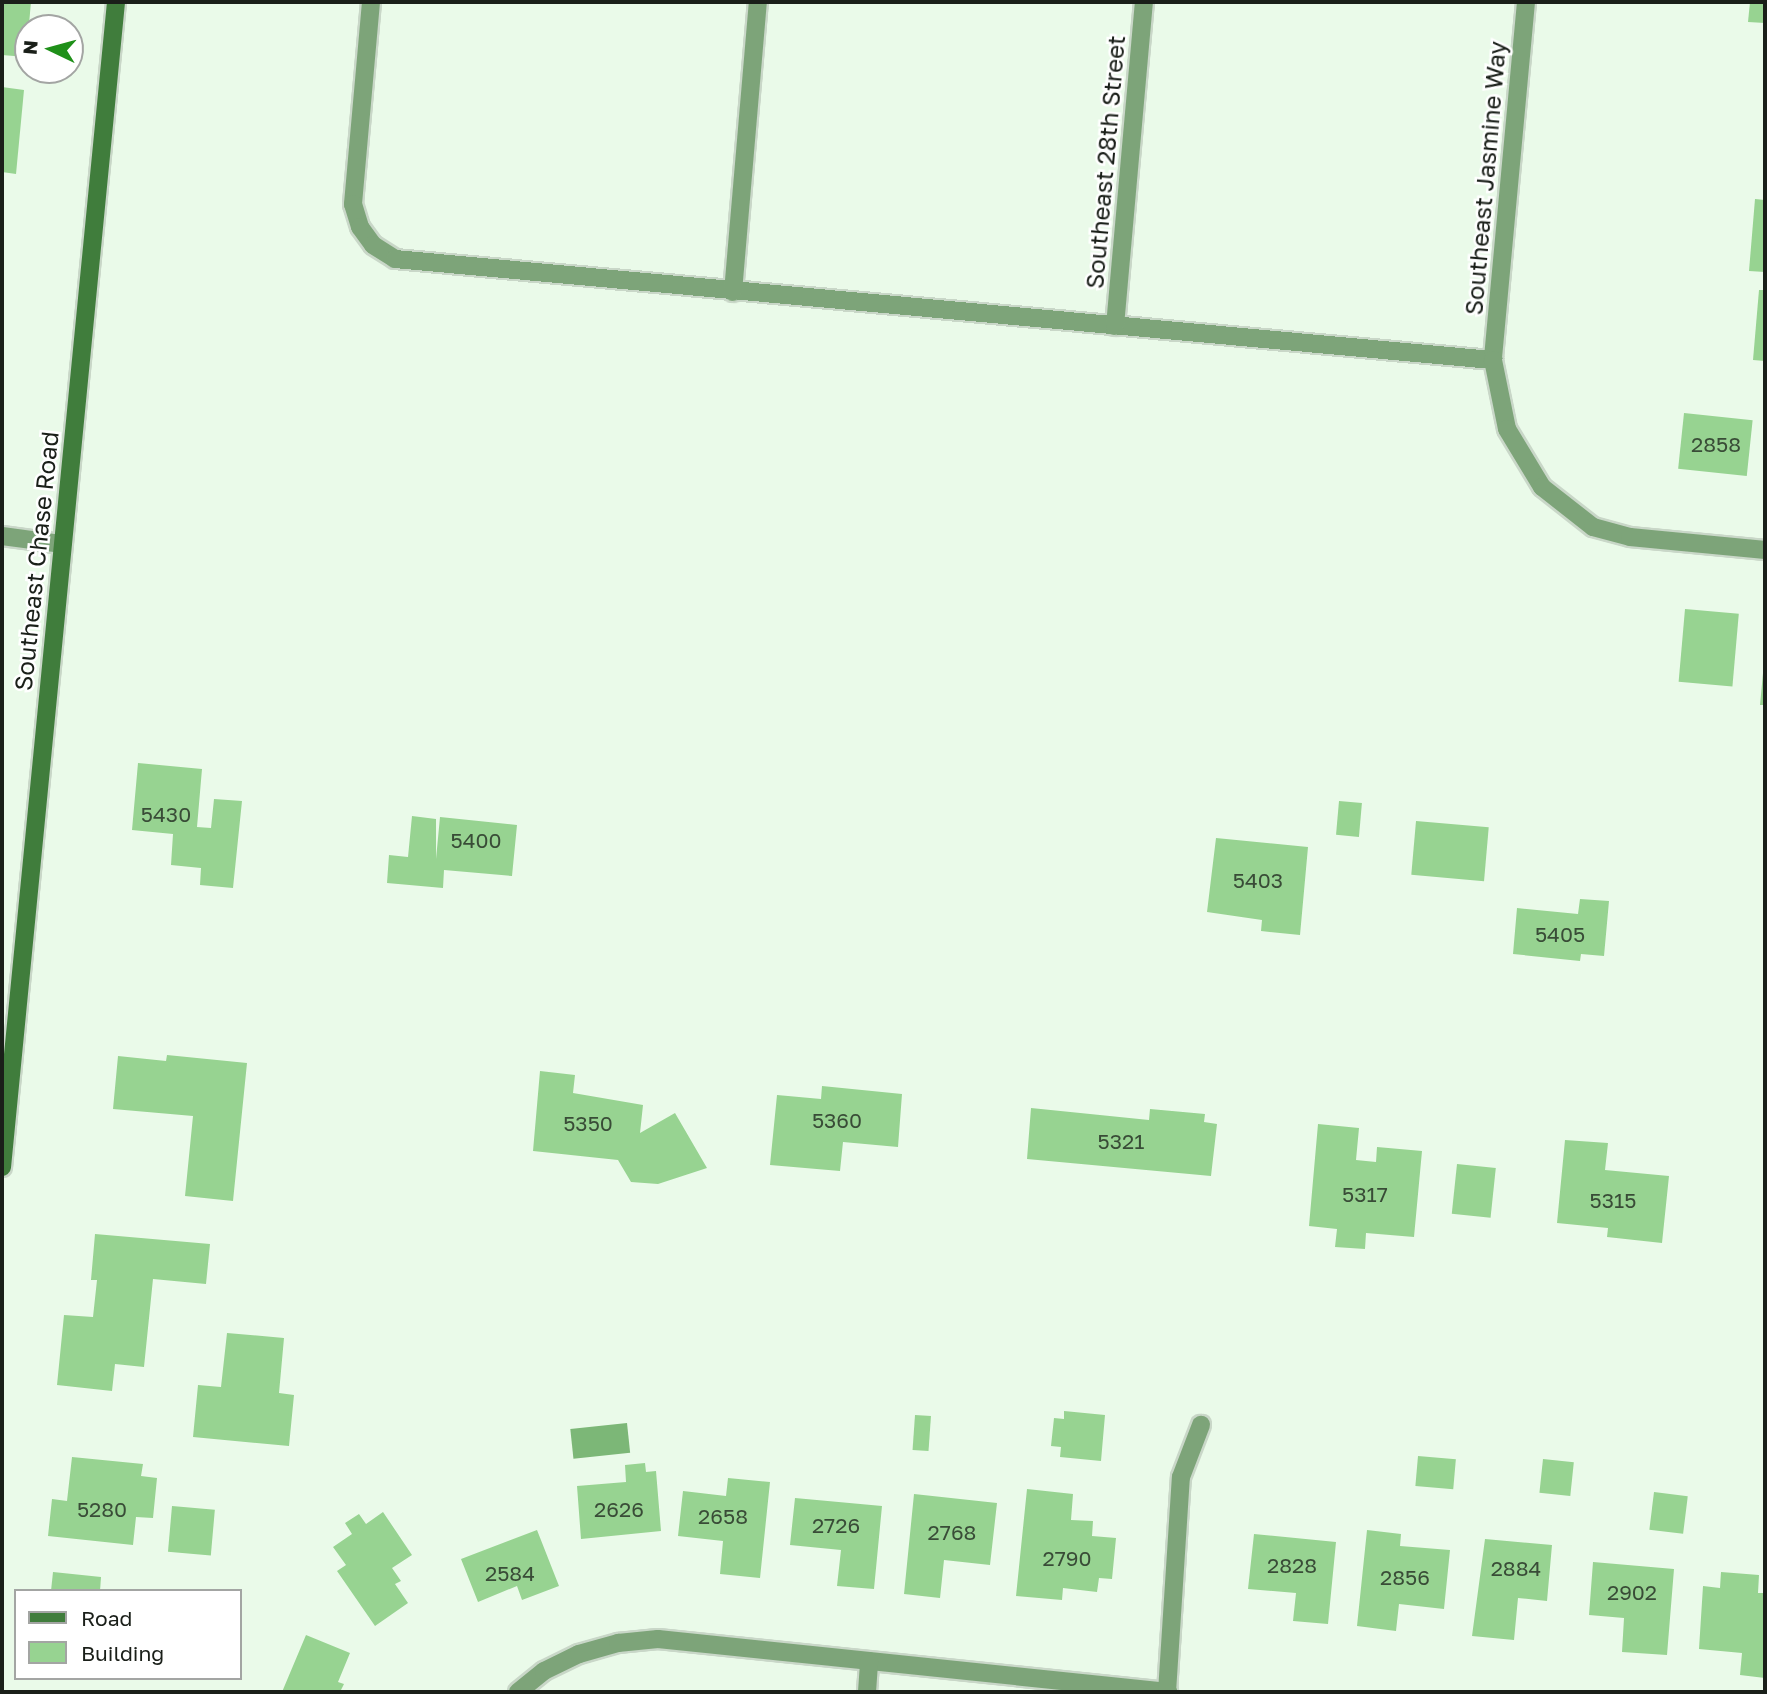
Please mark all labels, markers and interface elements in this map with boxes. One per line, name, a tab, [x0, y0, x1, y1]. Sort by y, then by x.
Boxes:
north arrow	[14, 14, 84, 84]
street label: Southeast 28th Street	[1080, 34, 1130, 290]
text: N	[17, 39, 42, 56]
street label: Southeast Jasmine Way	[1459, 40, 1511, 316]
street label: Southeast Chase Road	[8, 430, 64, 692]
house number: 2858	[1691, 431, 1741, 457]
house number: 5430	[141, 801, 191, 827]
house number: 5400	[450, 827, 502, 853]
house number: 5403	[1233, 867, 1283, 893]
house number: 5405	[1535, 921, 1585, 947]
house number: 5360	[812, 1107, 862, 1133]
house number: 5350	[563, 1110, 613, 1136]
house number: 5321	[1098, 1128, 1144, 1154]
house number: 5317	[1342, 1181, 1388, 1207]
house number: 5315	[1590, 1187, 1636, 1213]
house number: 5280	[77, 1496, 127, 1522]
house number: 2626	[594, 1496, 644, 1522]
house number: 2658	[698, 1503, 748, 1529]
house number: 2726	[812, 1512, 860, 1538]
house number: 2768	[928, 1519, 976, 1545]
house number: 2790	[1042, 1545, 1092, 1571]
house number: 2828	[1267, 1552, 1317, 1578]
house number: 2884	[1491, 1555, 1541, 1581]
house number: 2584	[485, 1560, 535, 1586]
house number: 2856	[1380, 1564, 1430, 1590]
house number: 2902	[1607, 1579, 1657, 1605]
legend	[14, 1589, 242, 1680]
text: Road	[81, 1605, 132, 1631]
text: Building	[81, 1640, 164, 1666]

